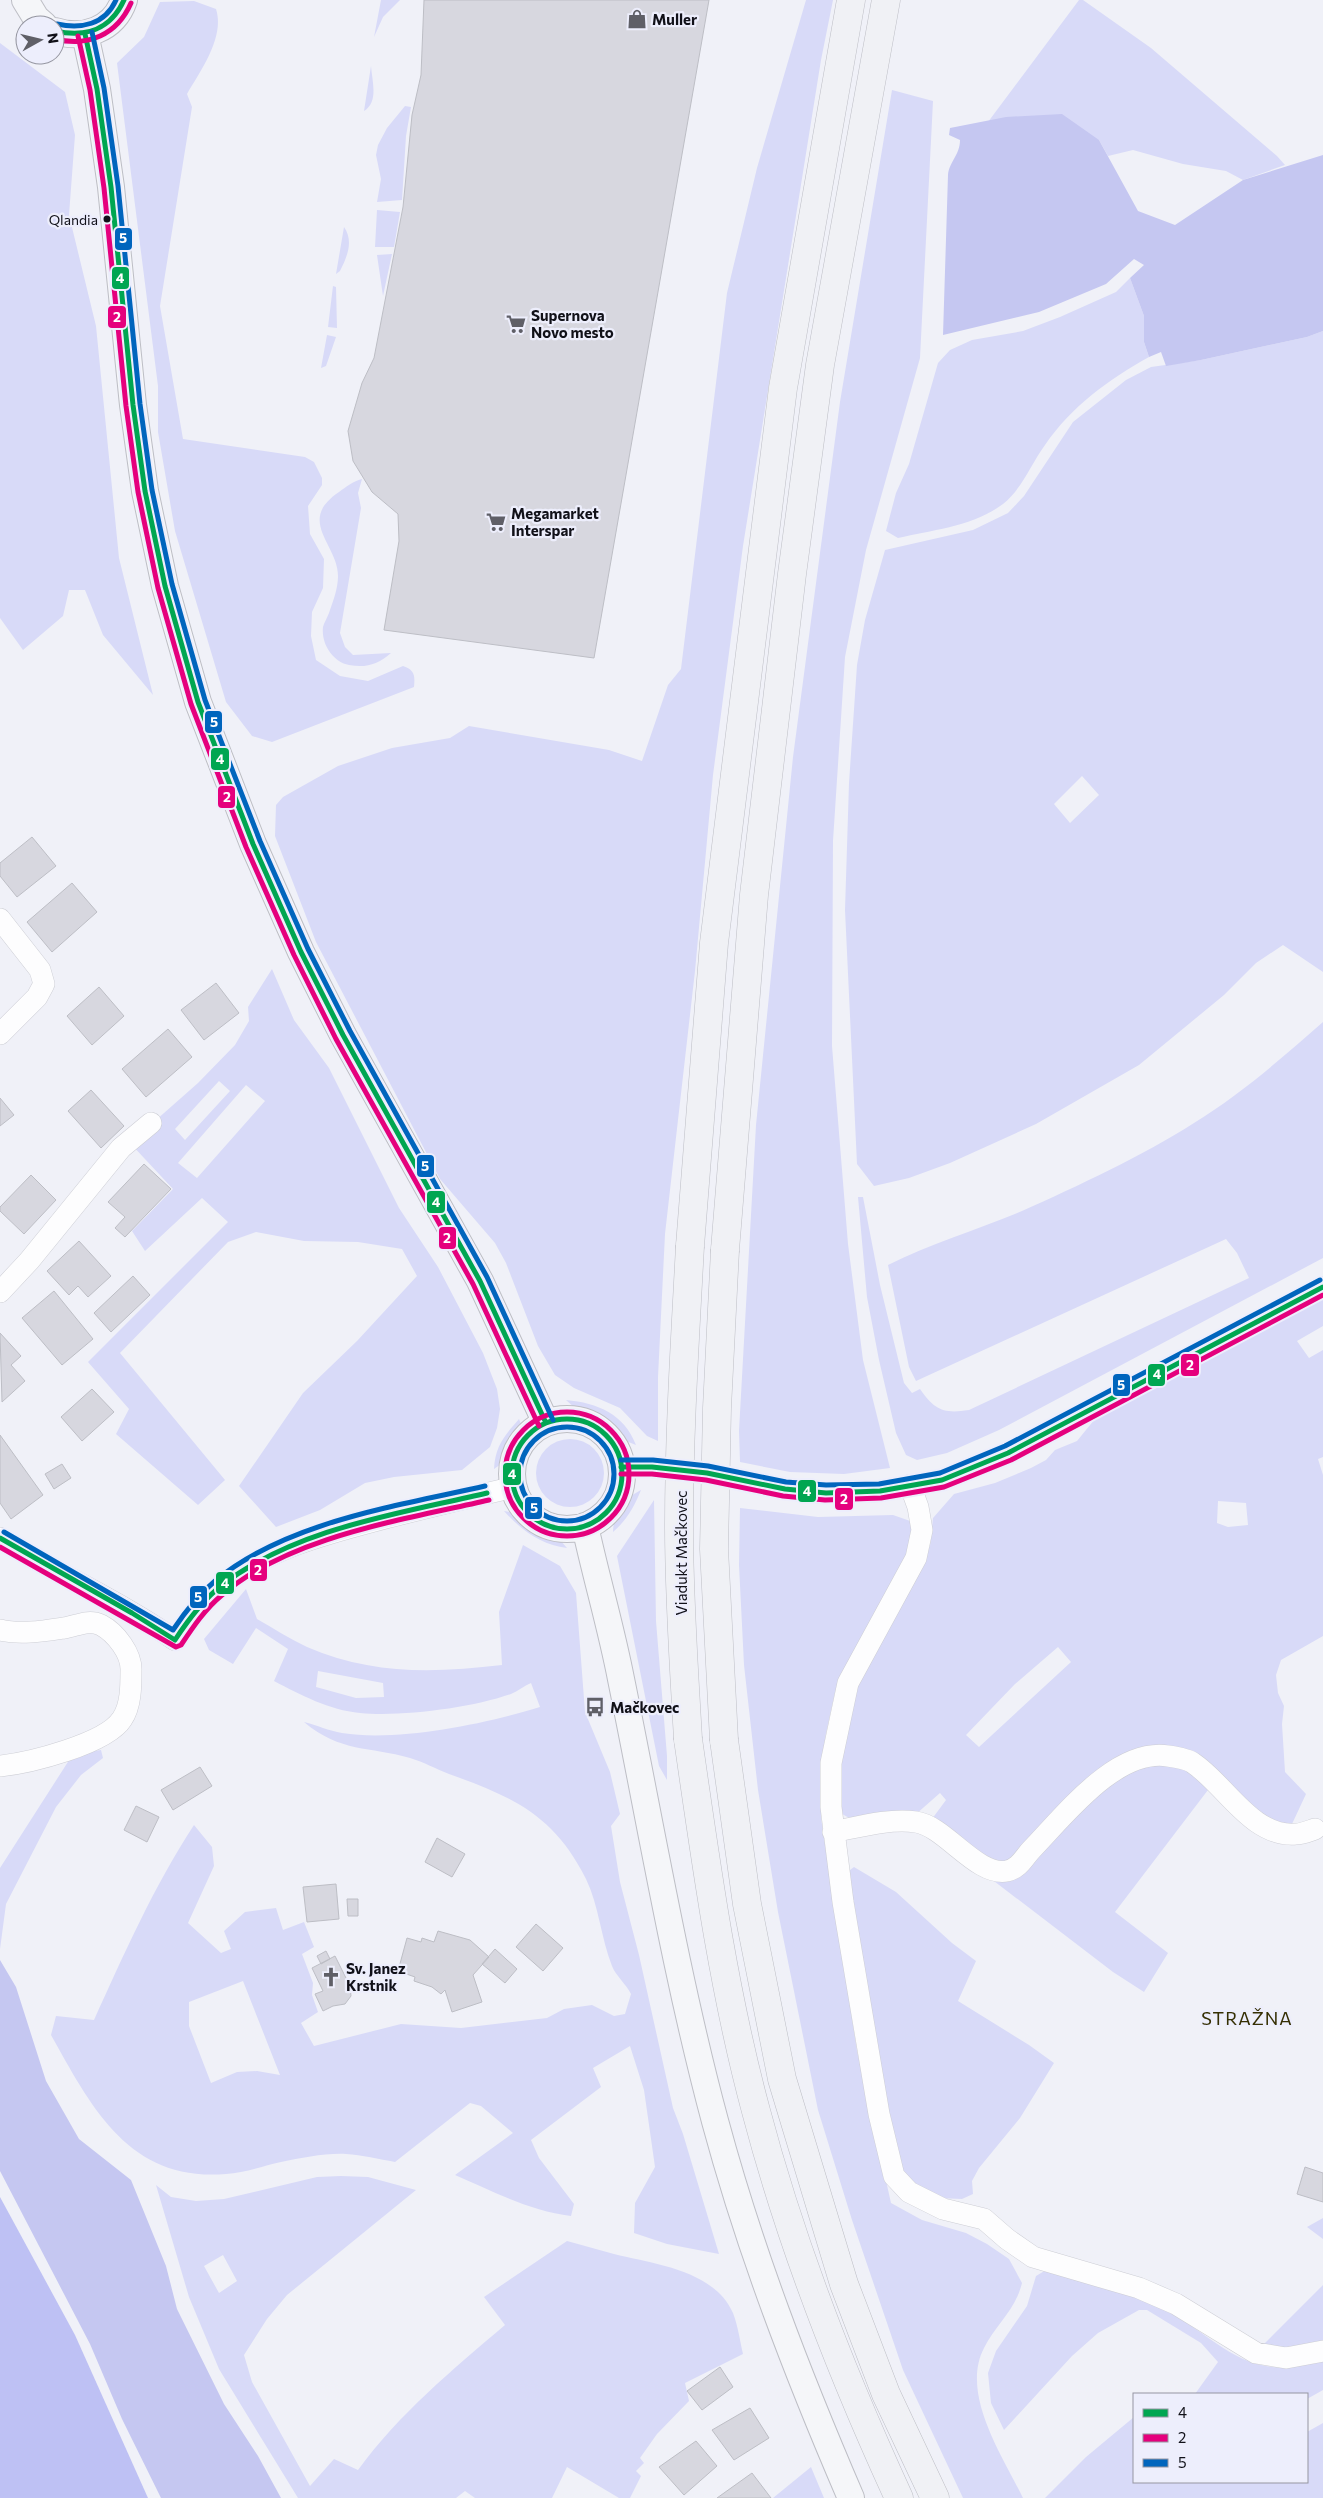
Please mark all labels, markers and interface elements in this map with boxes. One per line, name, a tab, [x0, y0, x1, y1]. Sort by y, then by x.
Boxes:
shop icon: Muller	[626, 8, 648, 30]
place label: Muller	[652, 10, 697, 28]
north arrow	[15, 15, 65, 65]
text: N	[44, 32, 63, 45]
place label: Qlandia	[49, 211, 98, 228]
marker: Qlandia	[102, 214, 112, 224]
line badge: 5	[114, 227, 133, 251]
text: 5	[119, 229, 127, 246]
line badge: 4	[111, 266, 130, 290]
text: 4	[116, 269, 125, 286]
line badge: 2	[107, 305, 127, 329]
place label: Supernova Novo mesto	[531, 306, 614, 341]
text: 2	[113, 308, 121, 325]
supermarket icon: Supernova Novo mesto	[505, 313, 527, 335]
place label: Megamarket Interspar	[511, 504, 599, 539]
supermarket icon: Megamarket Interspar	[485, 511, 507, 533]
line badge: 5	[204, 710, 223, 734]
text: 5	[210, 713, 218, 730]
line badge: 4	[210, 747, 230, 771]
text: 4	[216, 750, 225, 767]
line badge: 2	[217, 785, 236, 809]
text: 2	[223, 788, 231, 805]
line badge: 5	[416, 1154, 435, 1178]
text: 5	[421, 1157, 429, 1174]
line badge: 4	[426, 1190, 446, 1214]
text: 4	[432, 1193, 441, 1210]
line badge: 2	[438, 1226, 457, 1250]
text: 2	[443, 1229, 451, 1246]
line badge: 2	[1180, 1353, 1200, 1377]
text: 2	[1186, 1356, 1194, 1373]
line badge: 4	[1147, 1363, 1166, 1387]
text: 4	[1153, 1365, 1162, 1382]
line badge: 5	[1112, 1373, 1131, 1397]
text: 5	[1117, 1376, 1125, 1393]
line badge: 4	[502, 1462, 522, 1486]
text: 4	[508, 1465, 517, 1482]
line badge: 4	[797, 1479, 817, 1503]
text: 4	[803, 1482, 812, 1499]
line badge: 2	[834, 1487, 854, 1511]
text: 2	[840, 1490, 848, 1507]
street label: Viadukt Mačkovec	[672, 1491, 690, 1615]
line badge: 5	[524, 1496, 543, 1520]
text: 5	[530, 1499, 538, 1516]
line badge: 2	[249, 1558, 268, 1582]
text: 2	[254, 1561, 262, 1578]
line badge: 4	[215, 1571, 235, 1595]
text: 4	[221, 1574, 230, 1591]
line badge: 5	[189, 1585, 208, 1609]
text: 5	[194, 1588, 202, 1605]
bus stop icon: Mačkovec	[584, 1696, 606, 1718]
place label: Mačkovec	[610, 1698, 679, 1716]
place label: Sv. Janez Krstnik	[346, 1959, 406, 1994]
church icon: Sv. Janez Krstnik	[320, 1966, 342, 1988]
district label: STRAŽNA	[1201, 2007, 1293, 2029]
legend	[1133, 2393, 1308, 2483]
text: 4	[1178, 2403, 1187, 2421]
text: 2	[1178, 2428, 1186, 2446]
text: 5	[1178, 2453, 1187, 2471]

